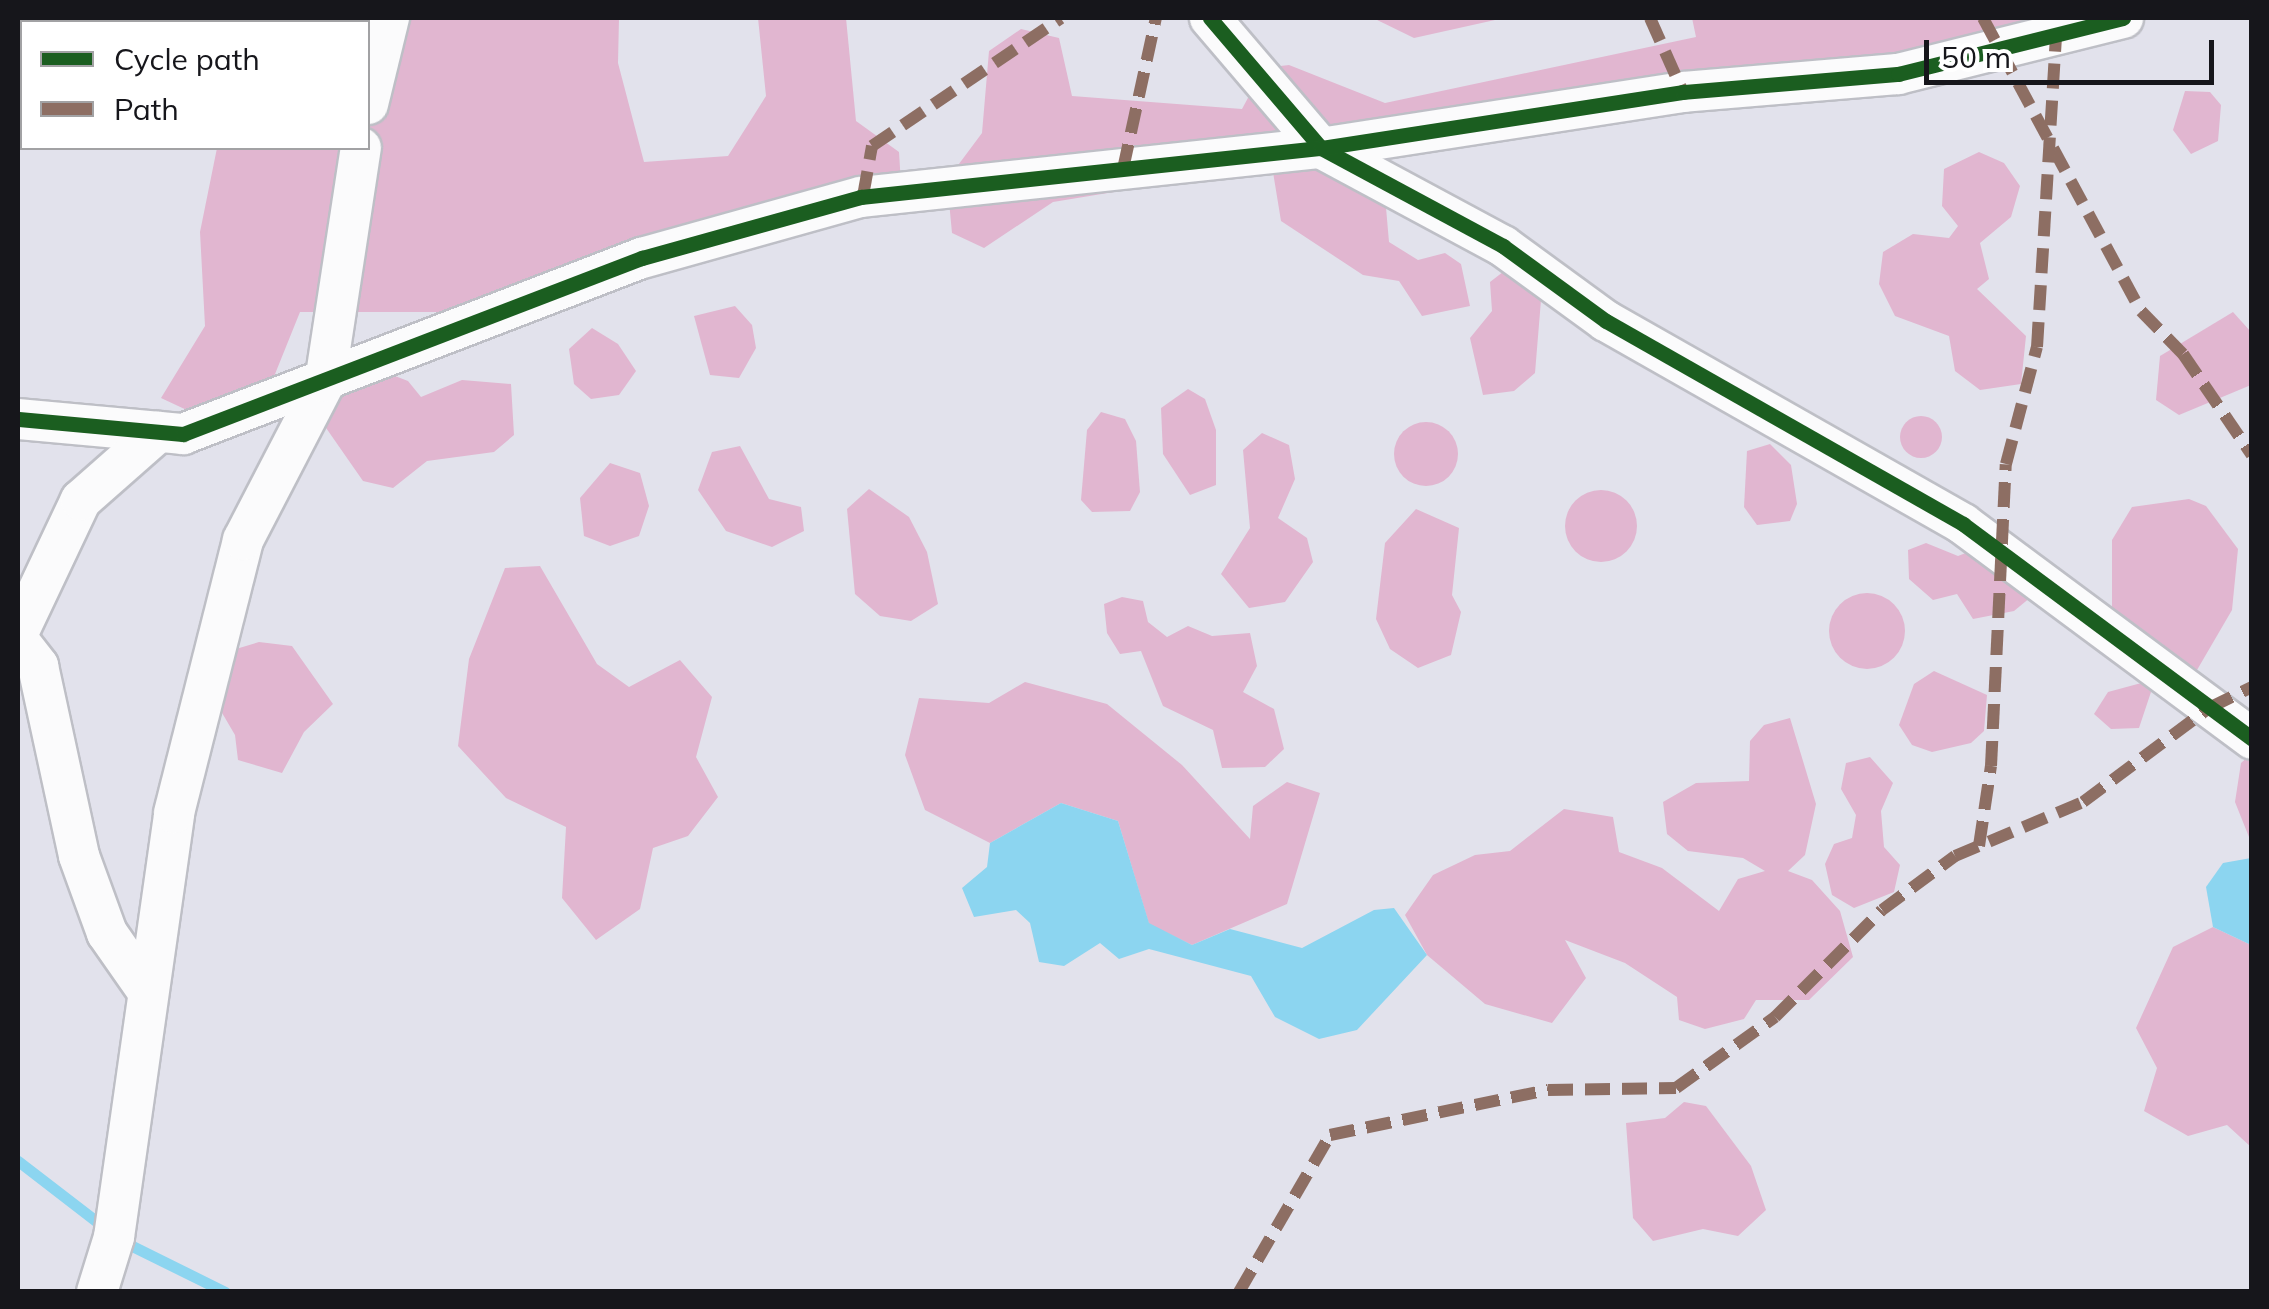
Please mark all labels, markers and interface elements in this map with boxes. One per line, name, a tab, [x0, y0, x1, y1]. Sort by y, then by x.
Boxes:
legend	[20, 20, 370, 150]
scale bar	[1929, 20, 2219, 82]
text: 50 m	[1941, 38, 2011, 76]
text: Cycle path	[114, 40, 260, 78]
text: Path	[114, 90, 179, 128]

